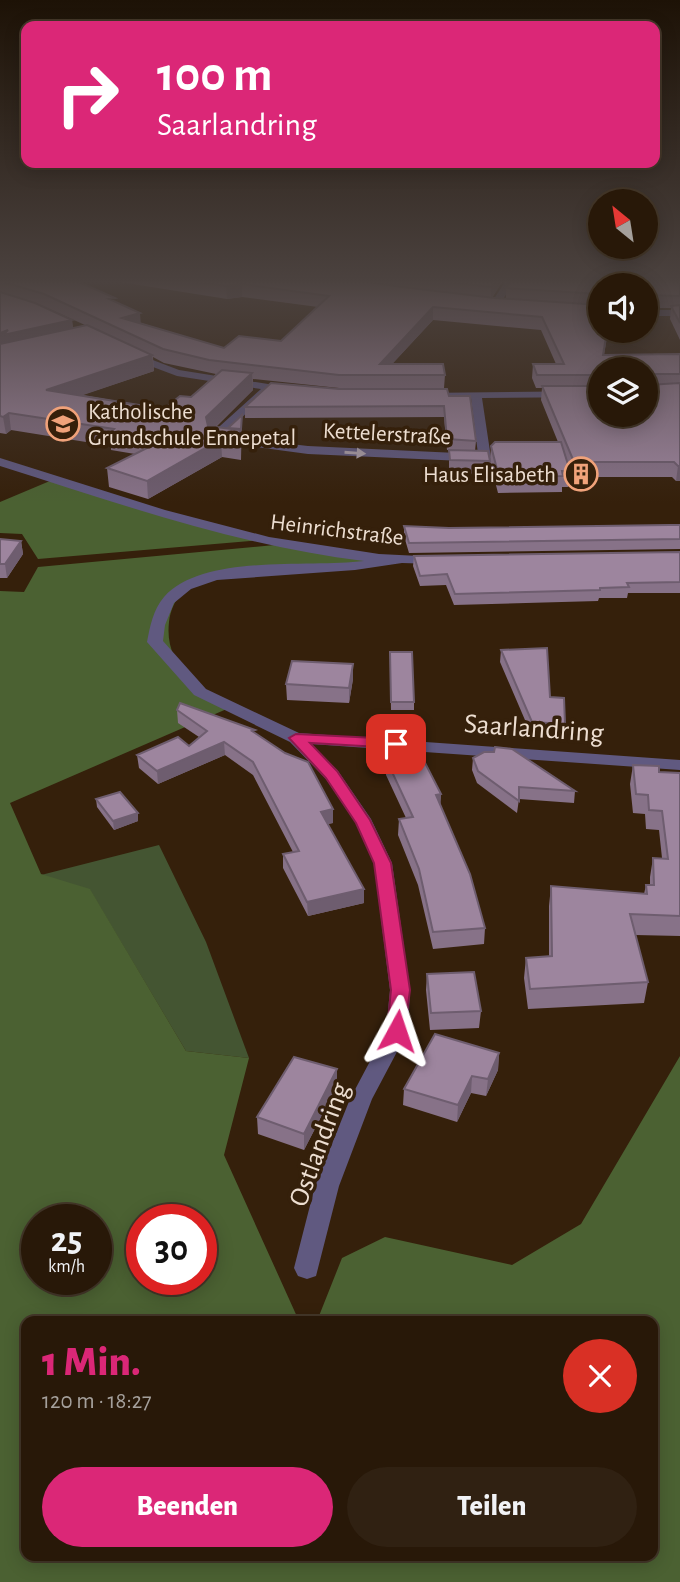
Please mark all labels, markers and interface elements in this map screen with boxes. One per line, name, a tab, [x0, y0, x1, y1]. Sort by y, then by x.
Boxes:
icon: right	[42, 49, 133, 140]
text: 100 m	[157, 51, 273, 100]
text: Saarlandring	[157, 109, 317, 141]
north arrow	[588, 189, 658, 259]
map controls	[588, 189, 658, 427]
button: sound	[588, 273, 658, 343]
button: layers	[588, 357, 658, 427]
place label: Katholische Grundschule Ennepetal	[88, 401, 296, 450]
school or university icon: Katholische Grundschule Ennepetal	[44, 405, 82, 443]
street label: Kettelerstraße	[322, 420, 452, 449]
one-way arrow	[344, 448, 366, 459]
building icon: Haus Elisabeth	[562, 455, 600, 493]
place label: Haus Elisabeth	[423, 464, 556, 487]
street label: Heinrichstraße	[269, 511, 405, 550]
street label: Saarlandring	[463, 710, 605, 748]
pin	[366, 714, 426, 774]
icon: arrive	[377, 725, 415, 763]
position arrow	[360, 994, 434, 1068]
street label: Ostlandring	[285, 1079, 355, 1210]
speed limit sign: 30	[126, 1204, 217, 1295]
text: 25	[51, 1223, 82, 1258]
text: km/h	[48, 1258, 85, 1276]
button: close	[563, 1339, 637, 1413]
text: 1 Min.	[42, 1341, 141, 1383]
text: 120 m · 18:27	[42, 1390, 152, 1413]
button: Beenden	[42, 1467, 333, 1547]
button: Teilen	[347, 1467, 637, 1547]

